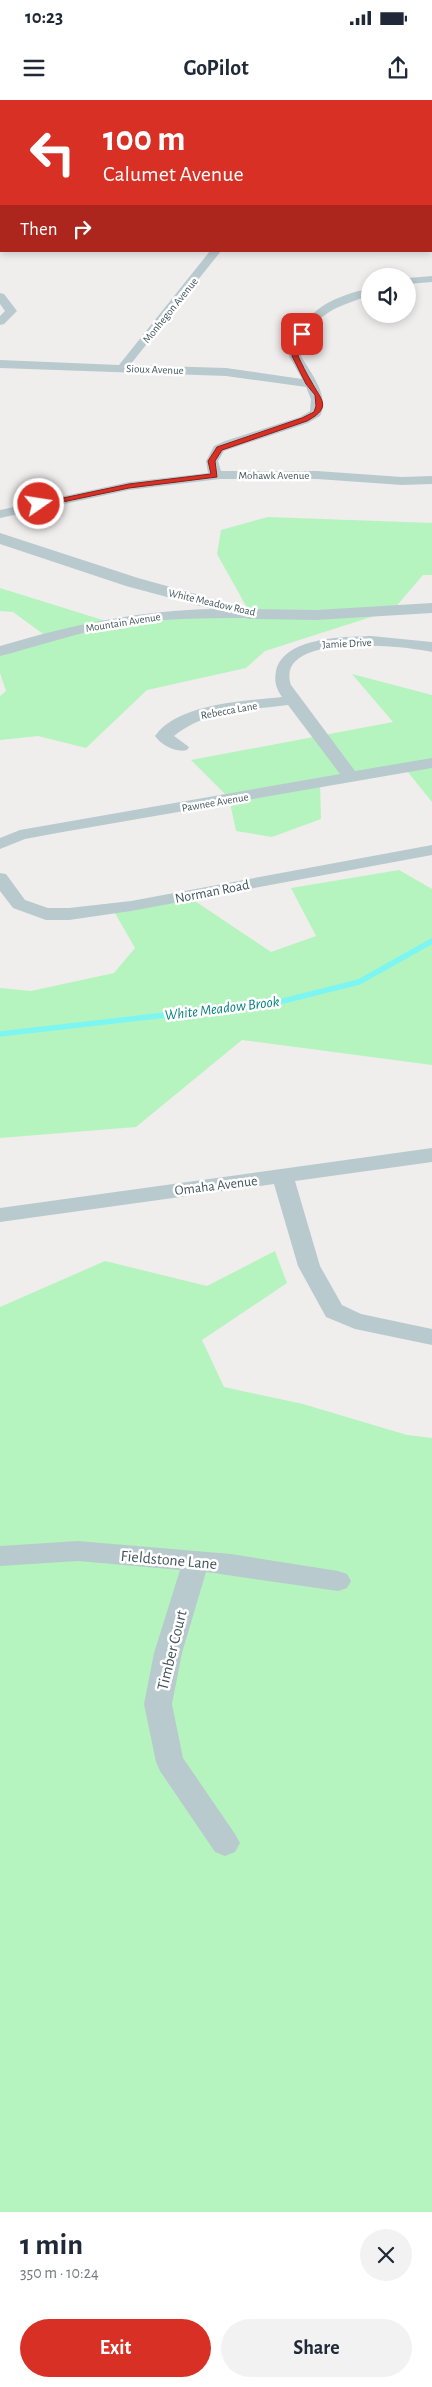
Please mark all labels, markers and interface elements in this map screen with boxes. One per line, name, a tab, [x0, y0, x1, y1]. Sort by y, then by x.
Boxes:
text: 10:23	[25, 8, 63, 27]
icon: menu	[20, 54, 48, 82]
icon: share	[384, 54, 412, 82]
text: GoPilot	[183, 57, 249, 79]
icon: left	[20, 120, 85, 185]
text: 100 m	[103, 122, 186, 157]
text: Calumet Avenue	[103, 163, 244, 185]
icon: right	[68, 215, 96, 243]
text: Then	[20, 220, 58, 239]
map controls	[361, 268, 416, 323]
button: sound	[361, 268, 416, 323]
street label: Monhegon Avenue	[141, 276, 200, 345]
pin	[281, 313, 323, 355]
icon: arrive	[288, 320, 316, 348]
street label: Sioux Avenue	[126, 363, 184, 376]
street label: Mohawk Avenue	[239, 470, 309, 481]
position arrow	[12, 477, 64, 529]
street label: White Meadow Road	[167, 587, 257, 618]
street label: Mountain Avenue	[85, 611, 161, 634]
street label: Jamie Drive	[322, 637, 372, 650]
street label: Rebecca Lane	[200, 700, 258, 721]
street label: Pawnee Avenue	[181, 791, 249, 814]
street label: Norman Road	[174, 878, 251, 906]
water label: White Meadow Brook	[164, 994, 280, 1023]
street label: Omaha Avenue	[174, 1174, 258, 1198]
street label: Fieldstone Lane	[120, 1548, 218, 1572]
street label: Timber Court	[154, 1608, 190, 1692]
button: close	[360, 2229, 412, 2281]
text: 1 min	[20, 2230, 83, 2260]
text: 350 m · 10:24	[20, 2265, 99, 2281]
button: Exit	[20, 2319, 211, 2377]
button: Share	[221, 2319, 412, 2377]

